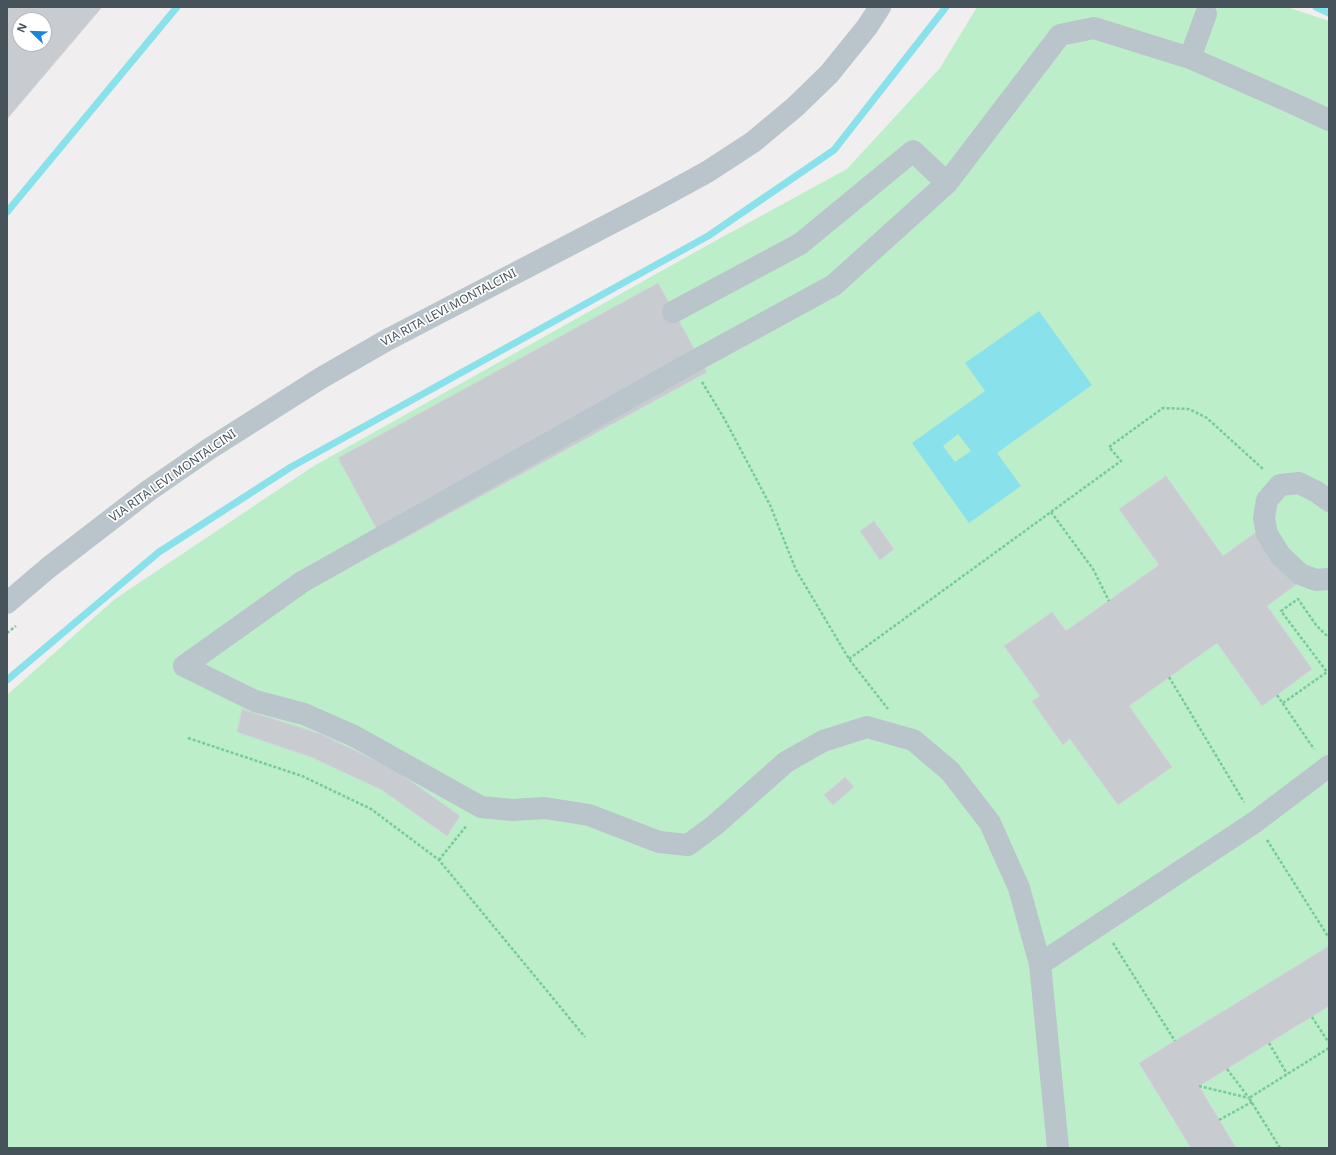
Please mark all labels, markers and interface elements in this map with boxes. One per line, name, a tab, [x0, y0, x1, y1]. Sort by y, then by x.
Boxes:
north arrow	[12, 12, 52, 52]
text: N	[13, 20, 30, 35]
street label: VIA RITA LEVI MONTALCINI	[379, 266, 519, 350]
street label: VIA RITA LEVI MONTALCINI	[107, 427, 239, 525]

